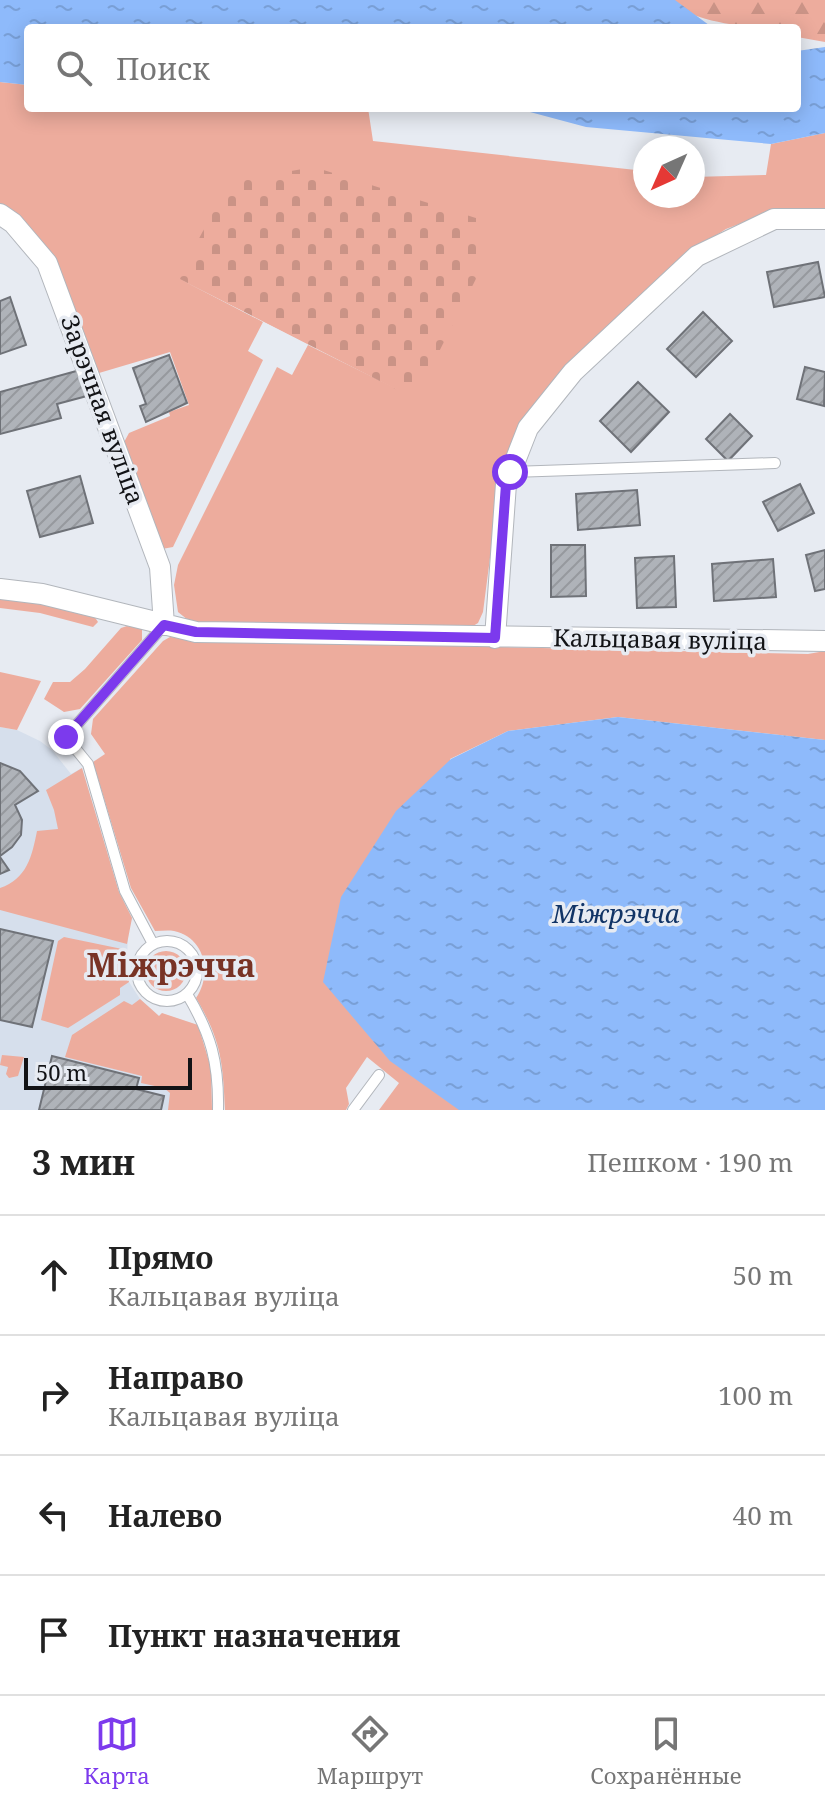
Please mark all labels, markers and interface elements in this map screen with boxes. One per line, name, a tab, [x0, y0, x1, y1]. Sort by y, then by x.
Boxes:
search box	[24, 24, 801, 112]
icon: search	[52, 46, 96, 90]
text: Поиск	[116, 48, 210, 89]
north arrow	[633, 136, 705, 208]
street label: Зарэчная вуліца	[54, 310, 153, 509]
route start	[492, 454, 528, 490]
street label: Кальцавая вуліца	[553, 620, 767, 657]
route end	[48, 719, 84, 755]
water label: Міжрэчча	[551, 895, 680, 931]
district label: Міжрэчча	[86, 943, 256, 986]
scale bar	[24, 1054, 192, 1090]
text: 50 m	[36, 1057, 87, 1087]
text: 3 мин	[32, 1139, 135, 1185]
text: Пешком · 190 m	[587, 1144, 793, 1180]
text: Прямо	[108, 1237, 214, 1278]
icon: ahead	[32, 1253, 76, 1297]
text: 50 m	[733, 1257, 793, 1293]
text: Кальцавая вуліца	[108, 1278, 340, 1314]
text: Направо	[108, 1357, 244, 1398]
icon: right	[32, 1373, 76, 1417]
text: 100 m	[718, 1377, 793, 1413]
text: Кальцавая вуліца	[108, 1398, 340, 1434]
icon: left	[32, 1493, 76, 1537]
text: Налево	[108, 1495, 222, 1536]
text: 40 m	[733, 1497, 793, 1533]
icon: arrive	[32, 1613, 76, 1657]
text: Пункт назначения	[108, 1615, 400, 1656]
tab: Карта	[84, 1712, 150, 1790]
tab: Маршрут	[317, 1712, 423, 1790]
tab: Сохранённые	[590, 1712, 741, 1790]

